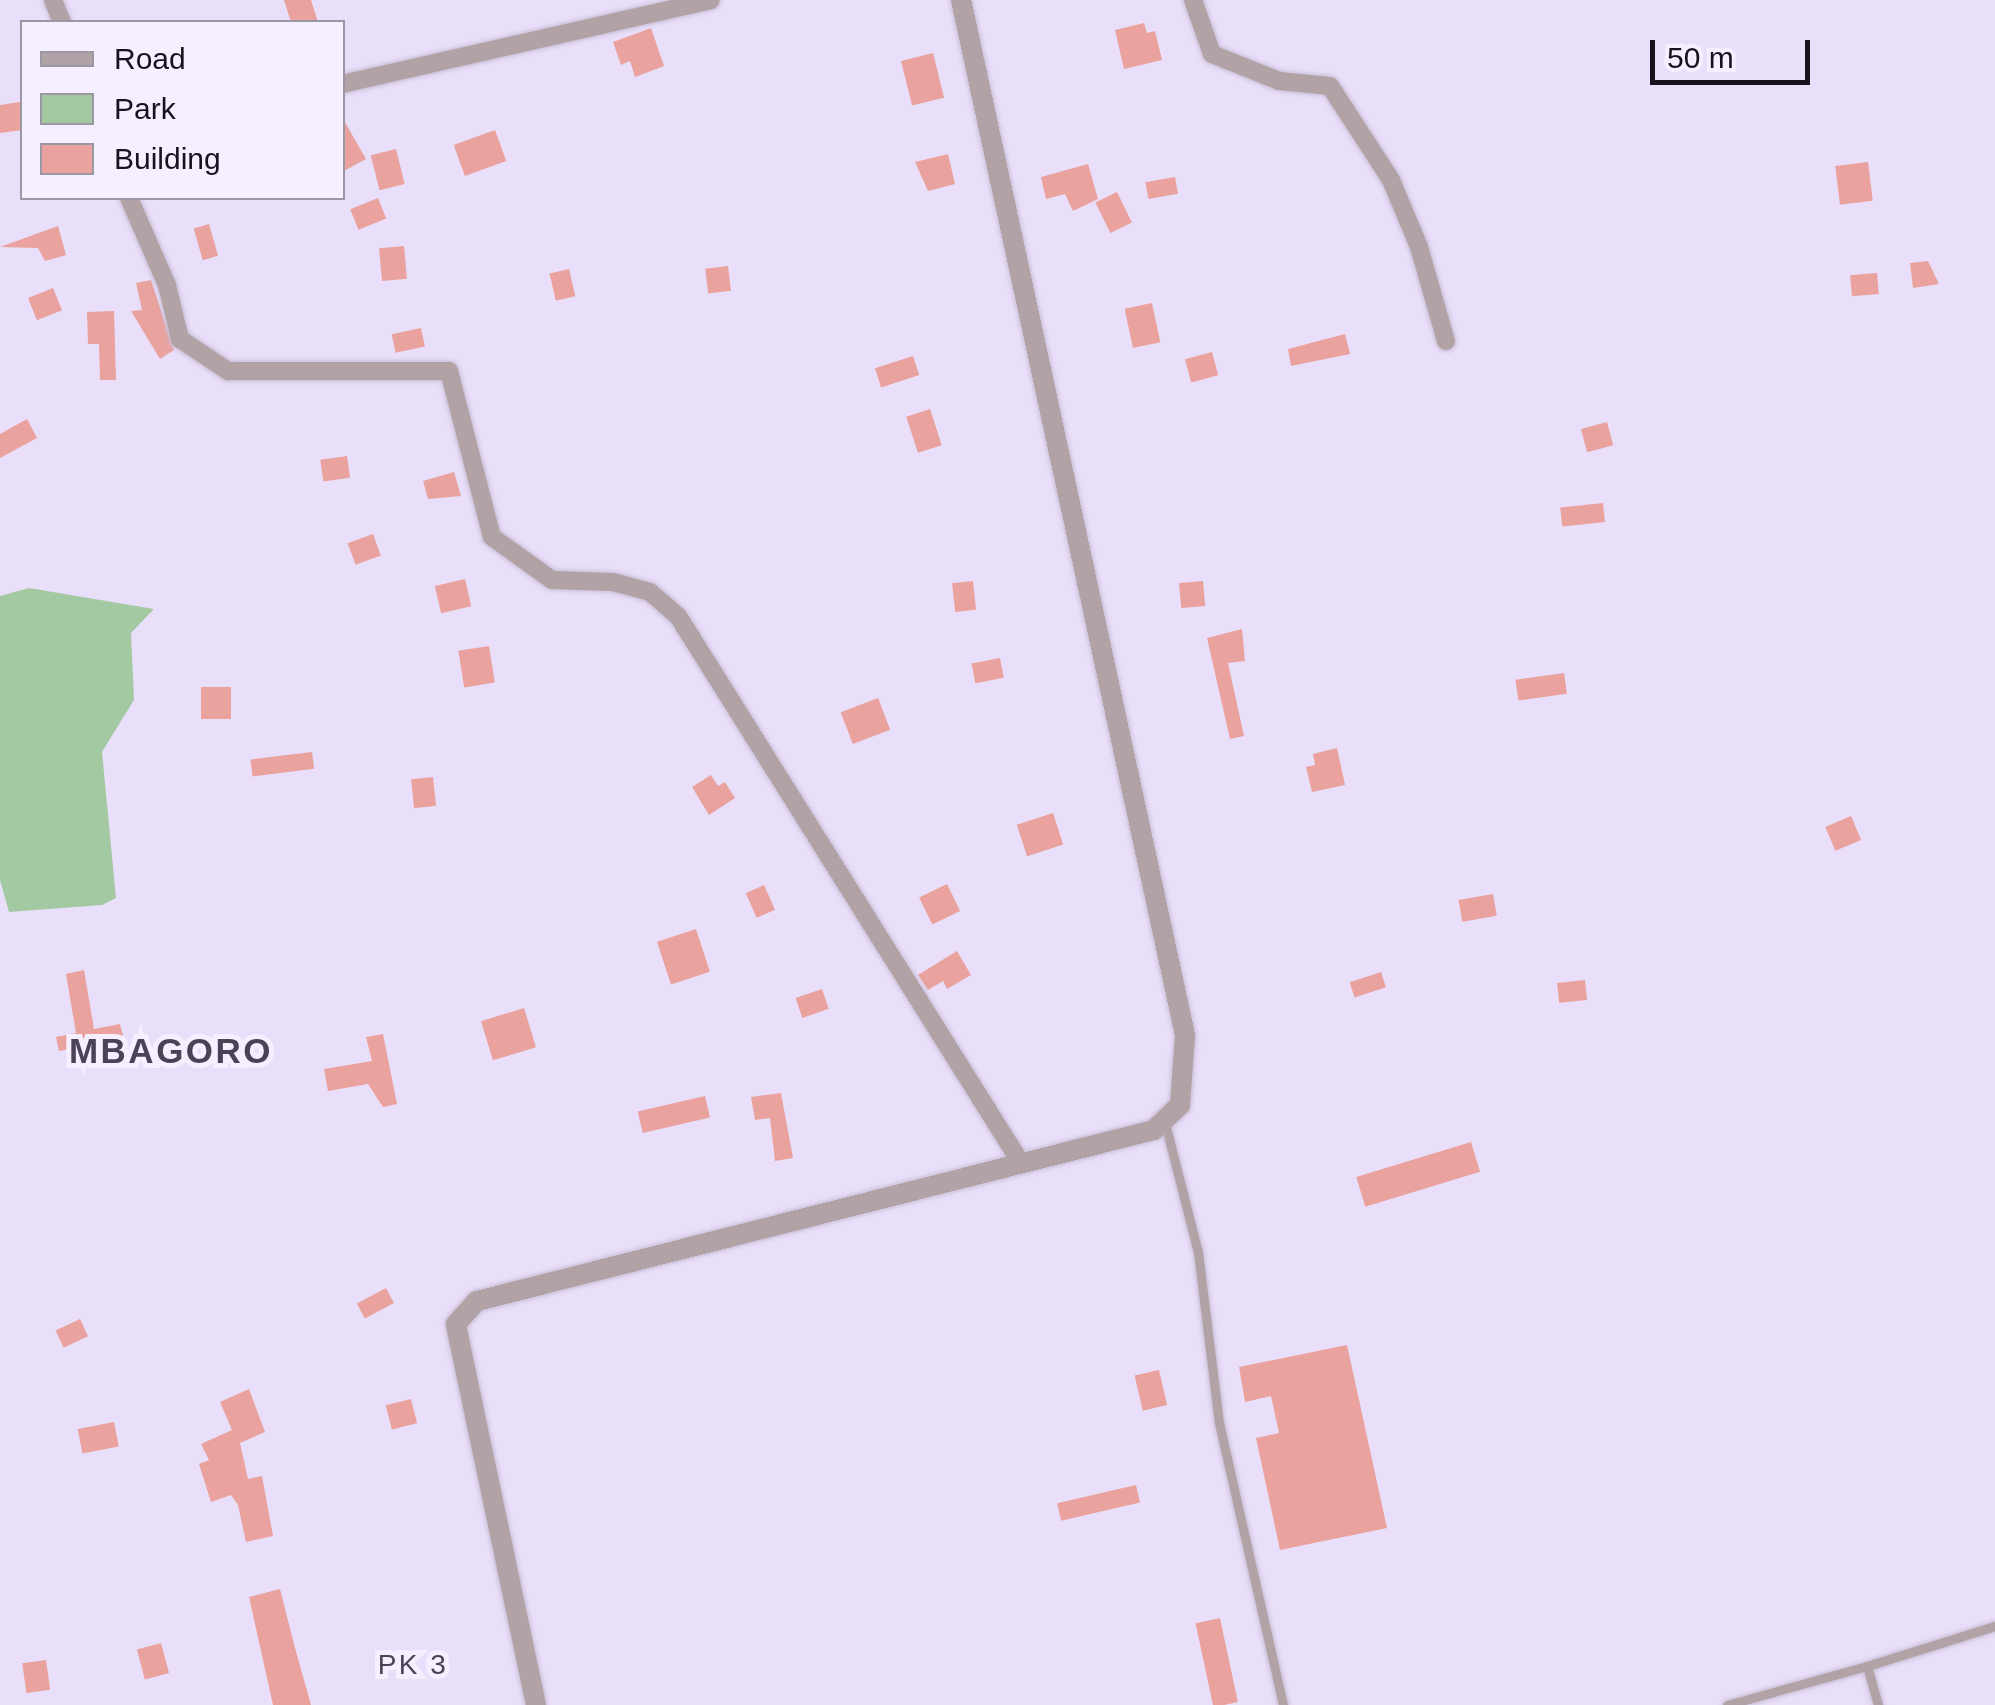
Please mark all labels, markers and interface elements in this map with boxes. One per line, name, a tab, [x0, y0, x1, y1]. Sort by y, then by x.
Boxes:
legend	[20, 20, 345, 200]
scale bar	[1655, 20, 1815, 82]
text: 50 m	[1667, 41, 1734, 74]
text: Road	[114, 42, 186, 75]
text: Park	[114, 92, 176, 125]
text: Building	[114, 142, 221, 175]
district label: MBAGORO	[69, 1030, 273, 1072]
district label: PK 3	[378, 1648, 448, 1682]

